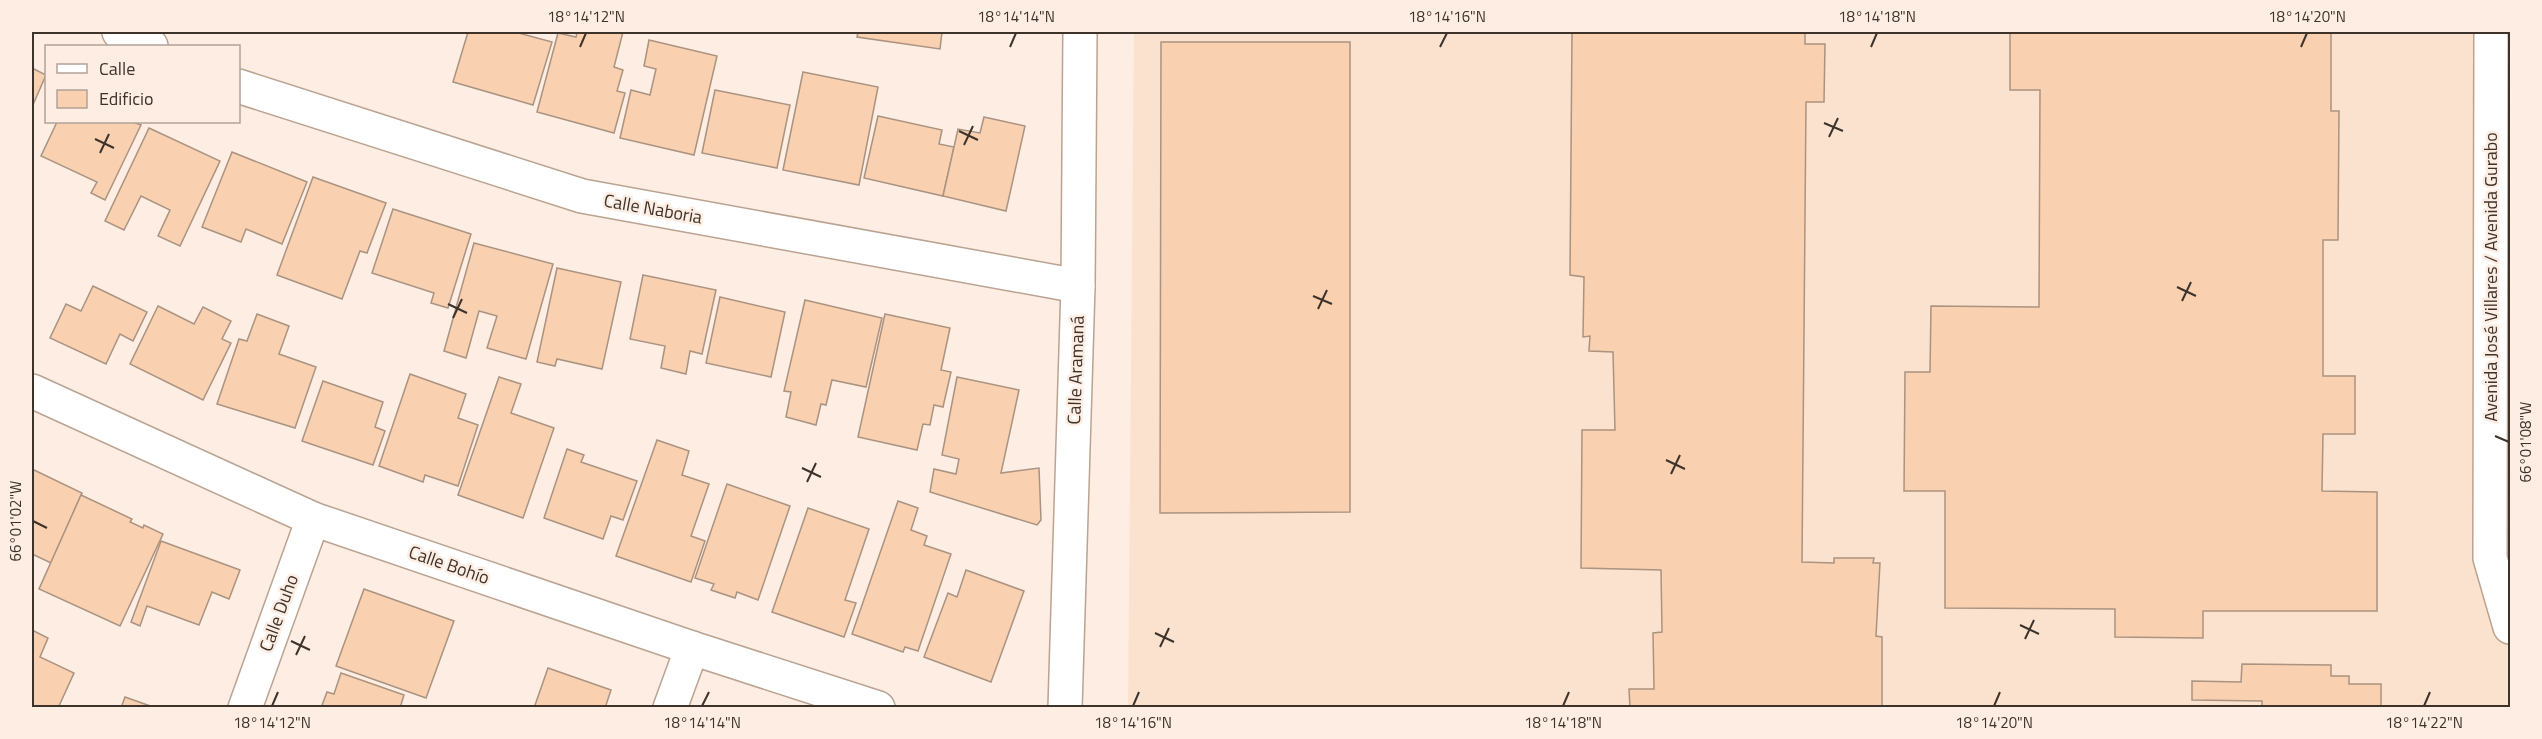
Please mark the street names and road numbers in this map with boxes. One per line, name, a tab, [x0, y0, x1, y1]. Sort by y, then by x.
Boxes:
street label: Avenida José Villares / Avenida Gurabo	[2477, 132, 2504, 422]
street label: Calle Naboria	[602, 187, 704, 230]
street label: Calle Aramaná	[1060, 315, 1091, 425]
street label: Calle Bohío	[405, 538, 493, 591]
street label: Calle Duho	[252, 570, 305, 655]

